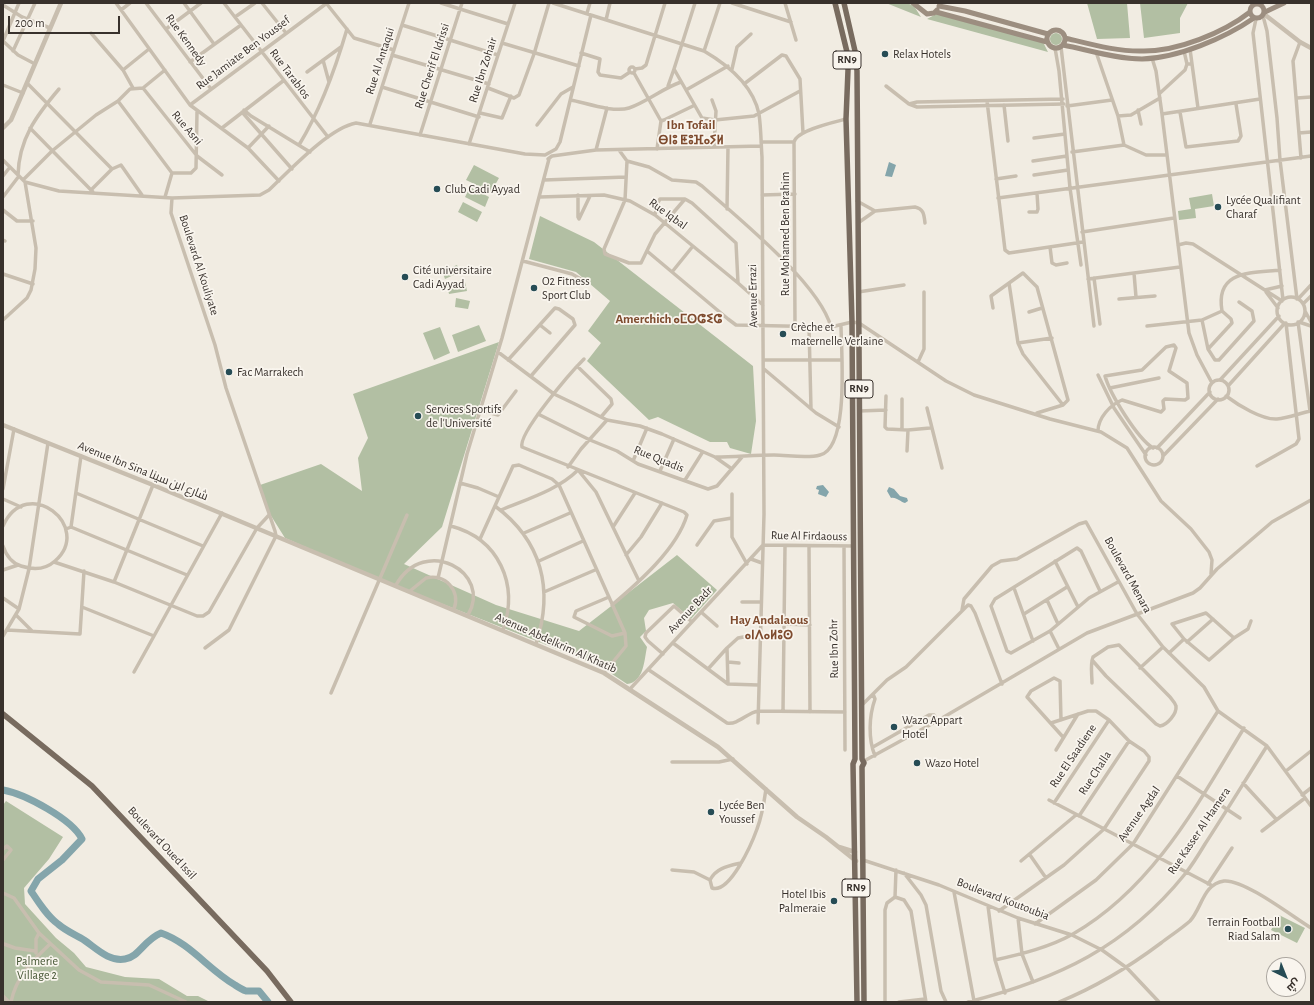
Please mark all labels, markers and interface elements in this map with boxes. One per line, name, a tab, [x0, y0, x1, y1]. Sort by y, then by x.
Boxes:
scale bar	[10, 8, 122, 34]
street label: Rue Kennedy	[162, 11, 210, 69]
street label: Rue Jamiate Ben Youssef	[193, 13, 293, 93]
text: 200 m	[15, 17, 45, 29]
street label: Rue Cherif El Idrissi	[411, 21, 453, 111]
street label: Rue Al Antaqui	[362, 26, 398, 96]
street label: Rue Ibn Zohair	[466, 35, 500, 105]
street label: Rue Tarablos	[266, 46, 314, 102]
place label: Relax Hotels	[893, 47, 951, 61]
marker: Relax Hotels	[880, 49, 890, 59]
road number: RN9	[833, 51, 861, 69]
street label: Rue Asni	[168, 108, 206, 148]
district label: Ibn Tofail ⴱⵏⵓ ⵟⵓⴼⴰⵢⵍ	[658, 117, 724, 148]
street label: Rue Mohamed Ben Brahim	[778, 172, 792, 296]
place label: Club Cadi Ayyad	[445, 182, 520, 196]
marker: Club Cadi Ayyad	[432, 184, 442, 194]
place label: Lycée Qualifiant Charaf	[1226, 193, 1301, 221]
street label: Rue Iqbal	[646, 195, 690, 233]
marker: Lycée Qualifiant Charaf	[1213, 202, 1223, 212]
street label: Boulevard Al Kouliyate	[176, 213, 222, 317]
place label: Cité universitaire Cadi Ayyad	[413, 263, 492, 291]
street label: Avenue Errazi	[745, 264, 761, 328]
marker: Cité universitaire Cadi Ayyad	[400, 272, 410, 282]
place label: O2 Fitness Sport Club	[542, 274, 591, 302]
marker: O2 Fitness Sport Club	[529, 283, 539, 293]
district label: Amerchich ⴰⵎⵔⵛⵉⵛ	[615, 311, 723, 327]
place label: Crèche et maternelle Verlaine	[791, 320, 883, 348]
marker: Crèche et maternelle Verlaine	[778, 329, 788, 339]
place label: Fac Marrakech	[237, 365, 304, 379]
marker: Fac Marrakech	[224, 367, 234, 377]
road number: RN9	[845, 380, 873, 398]
place label: Services Sportifs de l'Université	[426, 402, 502, 430]
marker: Services Sportifs de l'Université	[413, 411, 423, 421]
street label: Avenue Ibn Sina شارع ابن سينا	[76, 438, 210, 504]
street label: Rue Quadis	[632, 442, 686, 476]
street label: Rue Al Firdaouss	[771, 528, 847, 544]
street label: Boulevard Menara	[1101, 534, 1155, 616]
street label: Avenue Badr	[665, 584, 715, 636]
street label: Avenue Abdelkrim Al Khatib	[493, 610, 619, 676]
district label: Hay Andalaous ⴰⵏⴷⴰⵍⵓⵙ	[730, 612, 808, 643]
street label: Rue Ibn Zohr	[826, 619, 842, 679]
place label: Wazo Appart Hotel	[902, 713, 962, 741]
street label: Rue El Saadiene	[1046, 721, 1100, 791]
marker: Wazo Appart Hotel	[889, 722, 899, 732]
street label: Rue Challa	[1075, 748, 1115, 798]
place label: Wazo Hotel	[925, 756, 979, 770]
marker: Wazo Hotel	[912, 758, 922, 768]
street label: Avenue Agdal	[1115, 783, 1163, 845]
street label: Rue Kasser Al Hamera	[1165, 785, 1233, 877]
place label: Lycée Ben Youssef	[719, 798, 764, 826]
street label: Boulevard Oued Issil	[125, 804, 199, 882]
marker: Lycée Ben Youssef	[706, 807, 716, 817]
street label: Boulevard Koutoubia	[955, 875, 1051, 923]
road number: RN9	[842, 879, 870, 897]
place label: Hotel Ibis Palmeraie	[779, 887, 826, 915]
marker: Hotel Ibis Palmeraie	[829, 896, 839, 906]
place label: Terrain Football Riad Salam	[1207, 915, 1280, 943]
marker: Terrain Football Riad Salam	[1283, 924, 1293, 934]
park label: Palmerie Village 2	[16, 954, 58, 982]
north arrow	[1266, 957, 1306, 997]
text: ش	[1285, 977, 1303, 994]

